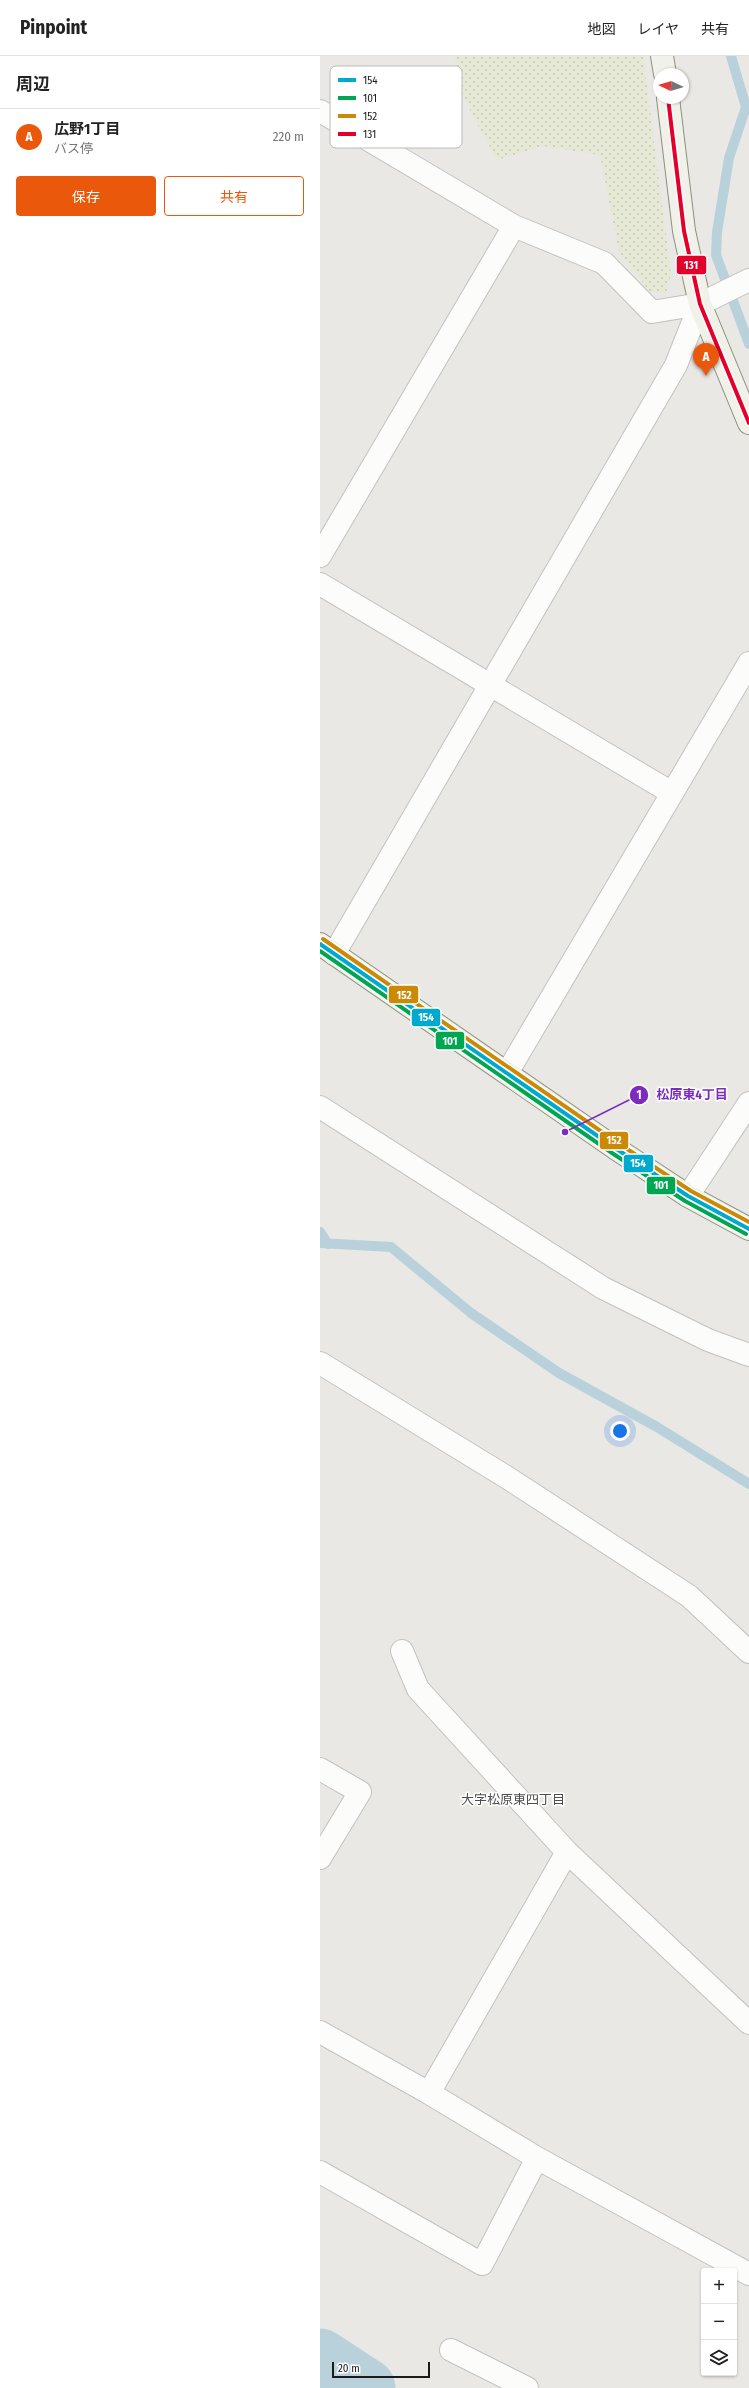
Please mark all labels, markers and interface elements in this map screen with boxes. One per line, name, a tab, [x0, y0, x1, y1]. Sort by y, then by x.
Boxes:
text: Pinpoint	[20, 16, 87, 39]
text: 地図	[587, 21, 615, 38]
text: レイヤ	[637, 21, 679, 38]
text: 共有	[701, 21, 729, 38]
legend	[330, 66, 462, 148]
north arrow	[653, 68, 689, 104]
text: 周辺	[16, 74, 50, 95]
text: 154	[363, 74, 378, 87]
text: 101	[363, 92, 377, 105]
text: 152	[363, 110, 377, 123]
text: 広野1丁目	[54, 120, 120, 138]
text: 131	[363, 128, 376, 141]
text: A	[25, 129, 33, 144]
text: 220 m	[273, 129, 304, 144]
text: バス停	[54, 141, 93, 156]
button: 保存	[16, 176, 156, 216]
button: 共有	[164, 176, 304, 216]
line badge: 131	[676, 255, 707, 275]
text: 131	[684, 259, 698, 272]
pin: A	[693, 343, 719, 376]
line badge: 152	[388, 985, 419, 1004]
text: 152	[396, 989, 412, 1002]
line badge: 154	[411, 1008, 441, 1027]
text: 154	[418, 1011, 434, 1024]
line badge: 101	[435, 1031, 465, 1050]
text: 101	[442, 1035, 458, 1048]
callout: 松原東4丁目	[629, 1082, 736, 1107]
text: 松原東4丁目	[656, 1087, 728, 1102]
text: 1	[636, 1088, 642, 1102]
line badge: 152	[599, 1131, 629, 1150]
text: 152	[606, 1134, 622, 1147]
line badge: 154	[623, 1154, 654, 1173]
text: 154	[630, 1157, 646, 1170]
line badge: 101	[646, 1176, 676, 1195]
text: 101	[653, 1179, 669, 1192]
your location	[610, 1421, 630, 1441]
district label: 大字松原東四丁目	[461, 1792, 565, 1807]
map controls	[701, 2268, 737, 2376]
button: +	[701, 2268, 737, 2304]
button: −	[701, 2304, 737, 2340]
button: layers	[701, 2340, 737, 2376]
scale bar	[332, 2360, 430, 2379]
text: 20 m	[338, 2362, 360, 2375]

